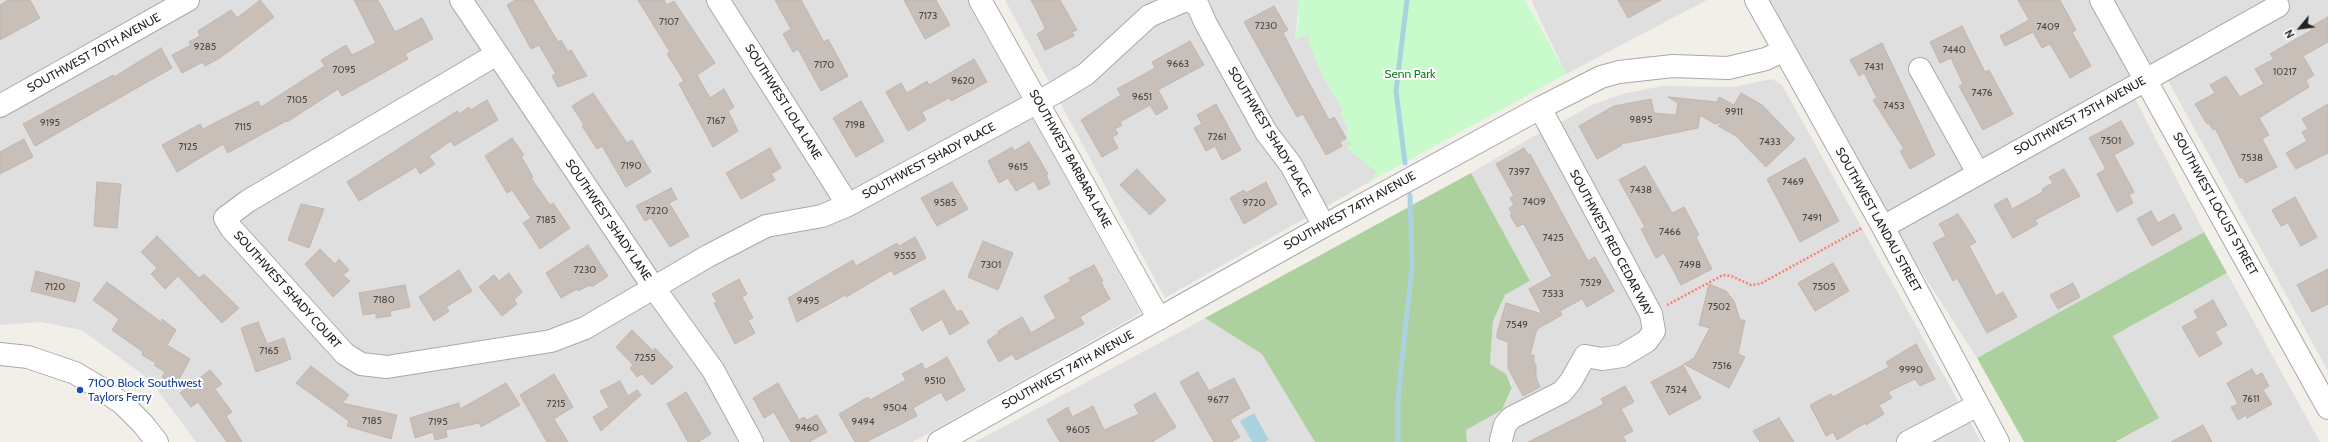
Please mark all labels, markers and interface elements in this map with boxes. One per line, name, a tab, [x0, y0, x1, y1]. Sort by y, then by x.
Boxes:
north arrow	[2280, 8, 2320, 48]
street label: SOUTHWEST 70TH AVENUE	[25, 10, 163, 96]
house number: 7173	[919, 10, 937, 22]
house number: 7107	[659, 16, 679, 28]
house number: 7230	[1255, 20, 1277, 32]
house number: 7409	[2036, 21, 2060, 33]
text: N	[2281, 27, 2298, 41]
house number: 9285	[194, 41, 216, 53]
street label: SOUTHWEST LOLA LANE	[742, 42, 824, 162]
house number: 7440	[1942, 44, 1966, 56]
house number: 9663	[1167, 58, 1189, 70]
house number: 7170	[814, 59, 834, 71]
house number: 7431	[1864, 61, 1884, 73]
house number: 7095	[332, 64, 356, 76]
street label: SOUTHWEST SHADY PLACE	[1225, 65, 1313, 199]
house number: 10217	[2273, 66, 2297, 78]
park label: Senn Park	[1385, 67, 1435, 81]
street label: SOUTHWEST 75TH AVENUE	[2012, 74, 2148, 158]
house number: 9620	[951, 75, 975, 87]
street label: SOUTHWEST BARBARA LANE	[1026, 87, 1114, 231]
house number: 7476	[1972, 87, 1992, 99]
house number: 9651	[1132, 91, 1152, 103]
house number: 7105	[287, 94, 307, 106]
house number: 7453	[1883, 100, 1905, 112]
house number: 9911	[1725, 106, 1743, 118]
house number: 9895	[1630, 114, 1652, 126]
house number: 7167	[707, 115, 725, 127]
house number: 9195	[40, 117, 60, 129]
house number: 7198	[845, 119, 865, 131]
street label: SOUTHWEST SHADY PLACE	[860, 120, 998, 202]
house number: 7115	[235, 121, 251, 133]
street label: SOUTHWEST LOCUST STREET	[2170, 130, 2260, 278]
house number: 7261	[1207, 131, 1227, 143]
house number: 7501	[2101, 135, 2121, 147]
house number: 7433	[1759, 136, 1781, 148]
house number: 7125	[179, 141, 197, 153]
street label: SOUTHWEST LANDAU STREET	[1832, 145, 1924, 295]
house number: 7538	[2241, 152, 2263, 164]
street label: SOUTHWEST SHADY LANE	[562, 157, 654, 283]
house number: 7190	[621, 160, 641, 172]
house number: 9615	[1008, 161, 1028, 173]
house number: 7397	[1508, 166, 1530, 178]
street label: SOUTHWEST RED CEDAR WAY	[1566, 167, 1656, 319]
street label: SOUTHWEST 74TH AVENUE	[1282, 169, 1418, 253]
house number: 7469	[1782, 176, 1804, 188]
house number: 7438	[1630, 184, 1652, 196]
house number: 7409	[1522, 196, 1546, 208]
house number: 9585	[934, 197, 956, 209]
house number: 9720	[1243, 197, 1265, 209]
house number: 7220	[646, 205, 668, 217]
house number: 7491	[1802, 212, 1822, 224]
house number: 7185	[536, 214, 556, 226]
house number: 7466	[1659, 226, 1681, 238]
street label: SOUTHWEST SHADY COURT	[230, 228, 344, 352]
house number: 7425	[1542, 232, 1564, 244]
house number: 9555	[894, 250, 916, 262]
house number: 7301	[981, 259, 1001, 271]
house number: 7498	[1679, 259, 1701, 271]
house number: 7230	[574, 264, 596, 276]
house number: 7529	[1580, 277, 1602, 289]
house number: 7120	[45, 281, 65, 293]
house number: 7505	[1813, 281, 1835, 293]
house number: 7533	[1542, 288, 1564, 300]
house number: 7180	[373, 294, 395, 306]
house number: 9495	[797, 295, 819, 307]
house number: 7502	[1708, 301, 1730, 313]
house number: 7549	[1506, 319, 1528, 331]
street label: SOUTHWEST 74TH AVENUE	[1000, 328, 1136, 412]
house number: 7165	[259, 345, 279, 357]
house number: 7255	[634, 352, 656, 364]
house number: 7516	[1712, 360, 1732, 372]
house number: 9990	[1899, 364, 1923, 376]
house number: 9510	[924, 375, 946, 387]
place label: 7100 Block Southwest Taylors Ferry	[88, 376, 202, 404]
house number: 7524	[1665, 384, 1687, 396]
marker: 7100 Block Southwest Taylors Ferry	[75, 385, 85, 395]
house number: 7611	[2243, 393, 2259, 405]
house number: 9677	[1207, 394, 1229, 406]
house number: 7215	[547, 398, 565, 410]
house number: 9504	[883, 402, 907, 414]
house number: 7185	[362, 415, 382, 427]
house number: 7195	[428, 416, 448, 428]
house number: 9494	[852, 416, 874, 428]
house number: 9460	[795, 422, 819, 434]
house number: 9605	[1066, 424, 1090, 436]

